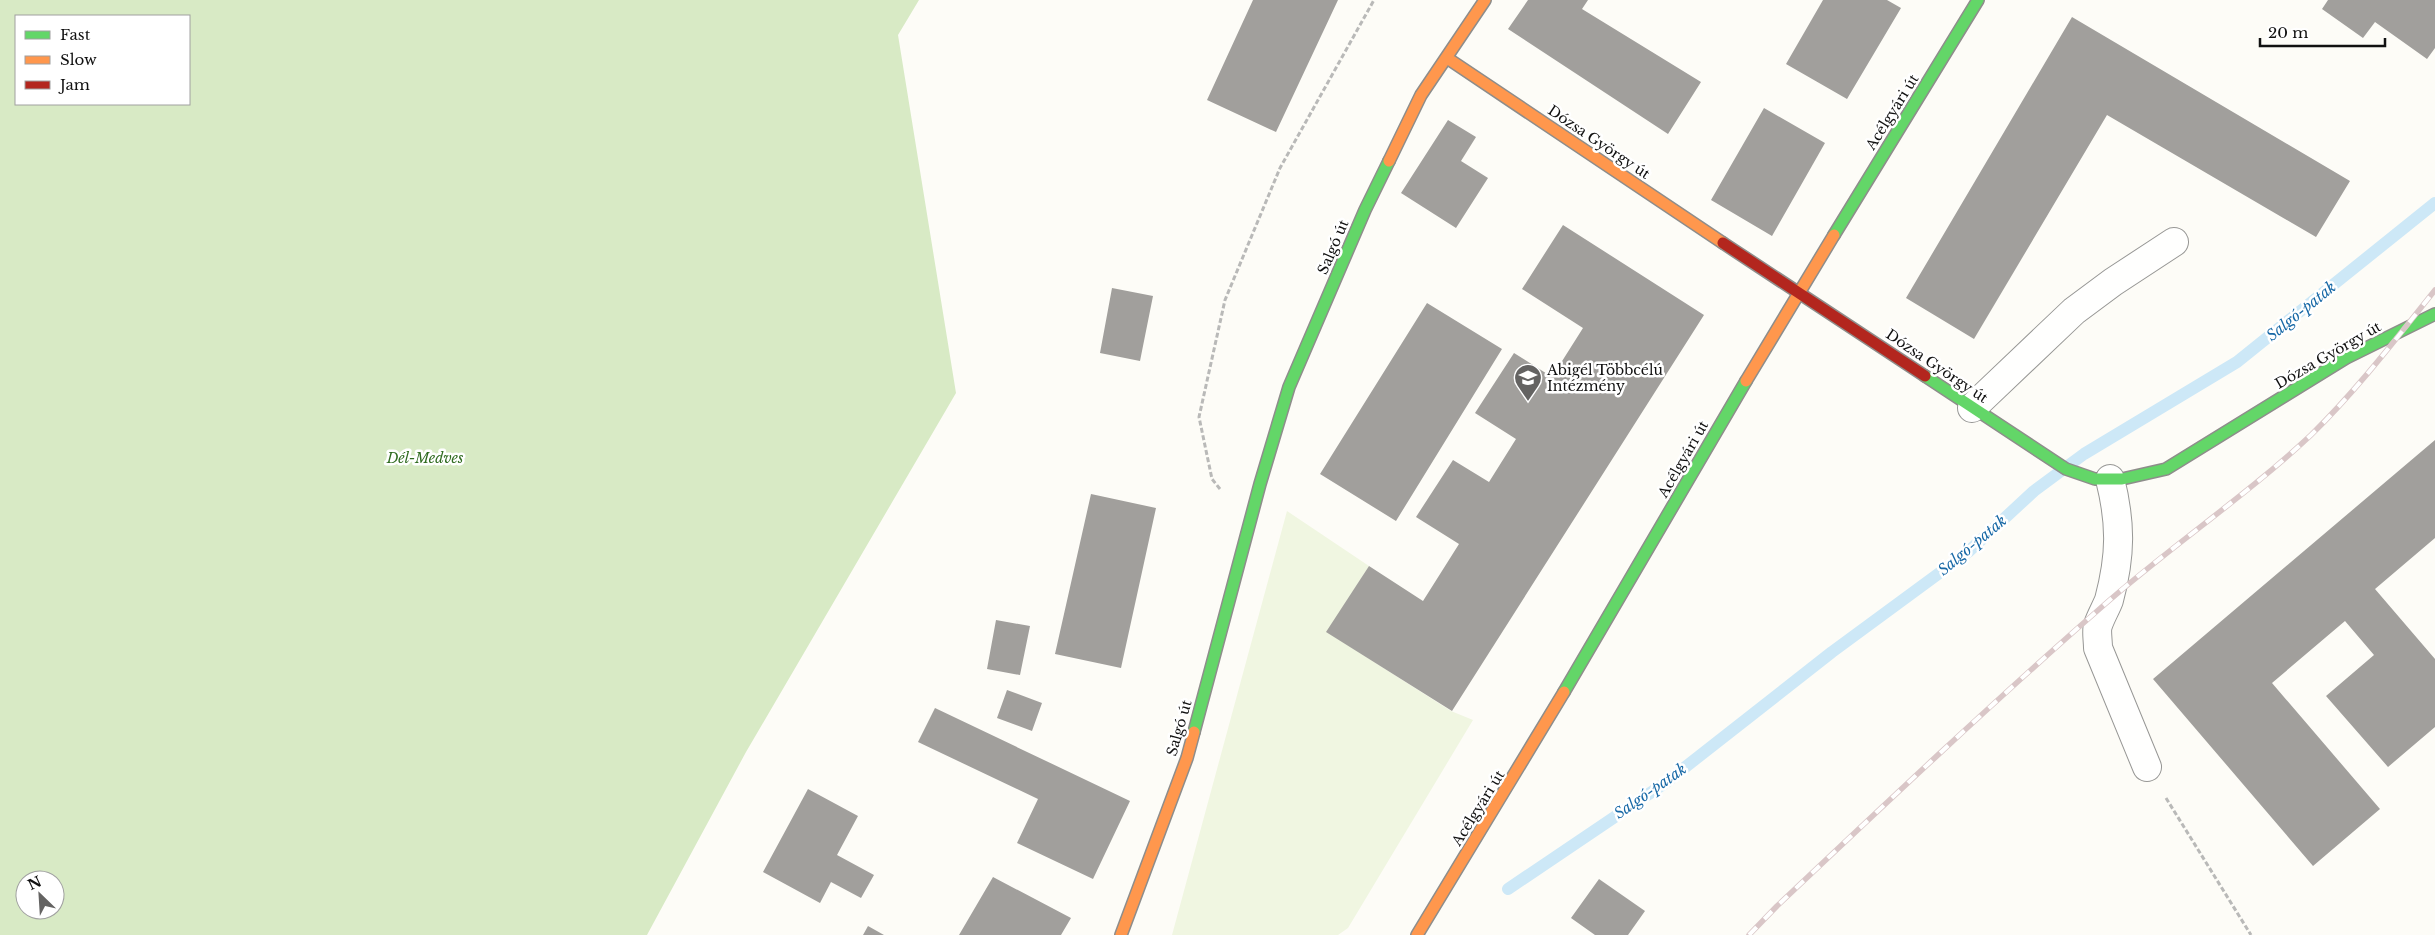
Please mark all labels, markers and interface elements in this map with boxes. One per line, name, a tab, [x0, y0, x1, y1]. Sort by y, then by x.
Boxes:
legend	[15, 15, 190, 105]
scale bar	[2260, 15, 2385, 47]
text: 20 m	[2268, 23, 2308, 42]
text: Fast	[60, 25, 91, 44]
text: Slow	[60, 50, 97, 69]
street label: Acélgyári út	[1861, 70, 1923, 154]
text: Jam	[58, 75, 90, 94]
street label: Dózsa György út	[1545, 101, 1654, 183]
street label: Salgó út	[1313, 216, 1353, 277]
water label: Salgó-patak	[2262, 277, 2340, 345]
street label: Dózsa György út	[2272, 317, 2385, 393]
street label: Dózsa György út	[1883, 325, 1992, 407]
place label: Abigél Többcélú Intézmény	[1546, 361, 1663, 395]
school or university icon: Abigél Többcélú Intézmény	[1513, 363, 1543, 402]
street label: Acélgyári út	[1653, 417, 1713, 501]
park label: Dél-Medves	[386, 449, 463, 467]
water label: Salgó-patak	[1934, 511, 2010, 579]
street label: Salgó út	[1162, 697, 1196, 758]
water label: Salgó-patak	[1610, 759, 1690, 823]
street label: Acélgyári út	[1447, 766, 1509, 850]
north arrow	[15, 870, 65, 920]
text: N	[25, 872, 44, 894]

